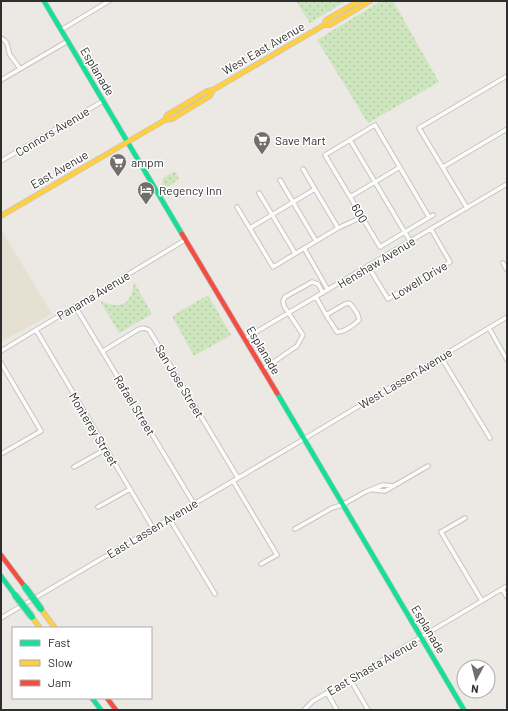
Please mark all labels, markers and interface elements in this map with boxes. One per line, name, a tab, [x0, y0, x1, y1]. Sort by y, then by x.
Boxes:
street label: West East Avenue	[219, 19, 307, 77]
street label: Esplanade	[78, 44, 118, 98]
street label: Connors Avenue	[12, 103, 92, 159]
supermarket icon: Save Mart	[252, 130, 272, 155]
place label: Save Mart	[275, 133, 326, 147]
street label: East Avenue	[28, 147, 90, 191]
supermarket icon: ampm	[108, 152, 128, 177]
place label: ampm	[131, 155, 164, 169]
hotel icon: Regency Inn	[136, 180, 156, 205]
place label: Regency Inn	[159, 183, 222, 197]
street label: 600	[349, 201, 371, 225]
street label: Henshaw Avenue	[335, 233, 417, 291]
street label: Lowell Drive	[389, 258, 449, 302]
street label: Panama Avenue	[54, 268, 132, 322]
street label: Esplanade	[244, 323, 284, 377]
street label: San Jose Street	[153, 342, 207, 420]
street label: West Lassen Avenue	[356, 345, 454, 411]
street label: Rafael Street	[112, 372, 158, 438]
street label: Monterey Street	[67, 390, 121, 468]
street label: East Lassen Avenue	[104, 495, 200, 561]
street label: Esplanade	[409, 602, 449, 656]
legend	[12, 627, 152, 699]
street label: East Shasta Avenue	[324, 634, 420, 698]
text: Fast	[48, 635, 71, 649]
text: Slow	[48, 655, 73, 669]
north arrow	[456, 659, 496, 699]
text: Jam	[48, 675, 71, 689]
text: N	[470, 683, 479, 696]

